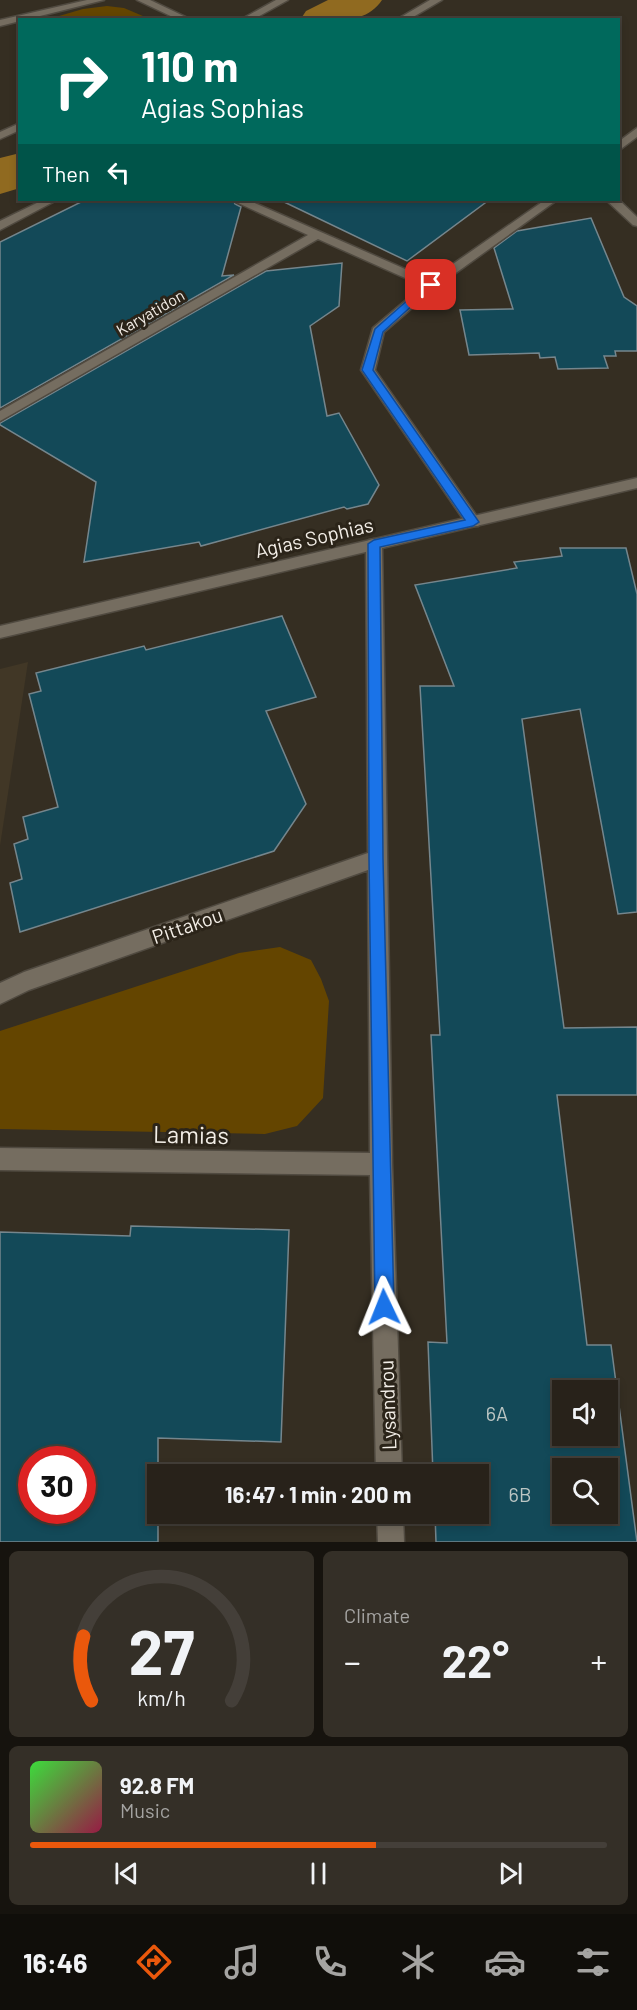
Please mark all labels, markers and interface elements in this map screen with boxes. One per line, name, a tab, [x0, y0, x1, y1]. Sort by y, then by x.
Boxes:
text: 110 m	[141, 40, 238, 90]
icon: right	[42, 42, 120, 120]
text: Agias Sophias	[141, 91, 304, 123]
icon: left	[102, 156, 135, 189]
text: Then	[42, 160, 90, 186]
pin	[405, 259, 456, 310]
icon: arrive	[414, 268, 447, 301]
street label: Karyatidon	[113, 285, 187, 339]
street label: Agias Sophias	[253, 512, 375, 562]
street label: Pittakou	[149, 902, 225, 948]
street label: Lamias	[153, 1119, 229, 1149]
position arrow	[352, 1275, 416, 1339]
street label: Lysandrou	[373, 1360, 401, 1450]
map controls	[552, 1380, 618, 1524]
button: sound	[552, 1380, 618, 1446]
house number: 6A	[486, 1401, 508, 1425]
speed limit sign: 30	[18, 1446, 96, 1524]
button: search	[552, 1458, 618, 1524]
text: 16:47 · 1 min · 200 m	[225, 1481, 411, 1507]
house number: 6B	[509, 1482, 531, 1506]
text: Climate	[344, 1603, 410, 1627]
text: 27	[129, 1613, 194, 1687]
text: 22°	[442, 1633, 509, 1687]
text: −	[344, 1641, 361, 1681]
text: +	[590, 1641, 607, 1681]
text: km/h	[137, 1685, 186, 1710]
text: 92.8 FM	[120, 1772, 194, 1798]
text: Music	[120, 1798, 170, 1822]
icon: previous	[110, 1857, 143, 1890]
icon: pause	[302, 1857, 335, 1890]
icon: next	[494, 1857, 527, 1890]
icon: directions	[133, 1941, 175, 1983]
icon: music	[221, 1941, 263, 1983]
icon: phone	[309, 1941, 351, 1983]
icon: climate	[397, 1941, 439, 1983]
icon: car	[484, 1941, 526, 1983]
icon: filters	[572, 1941, 614, 1983]
text: 16:46	[23, 1946, 88, 1978]

